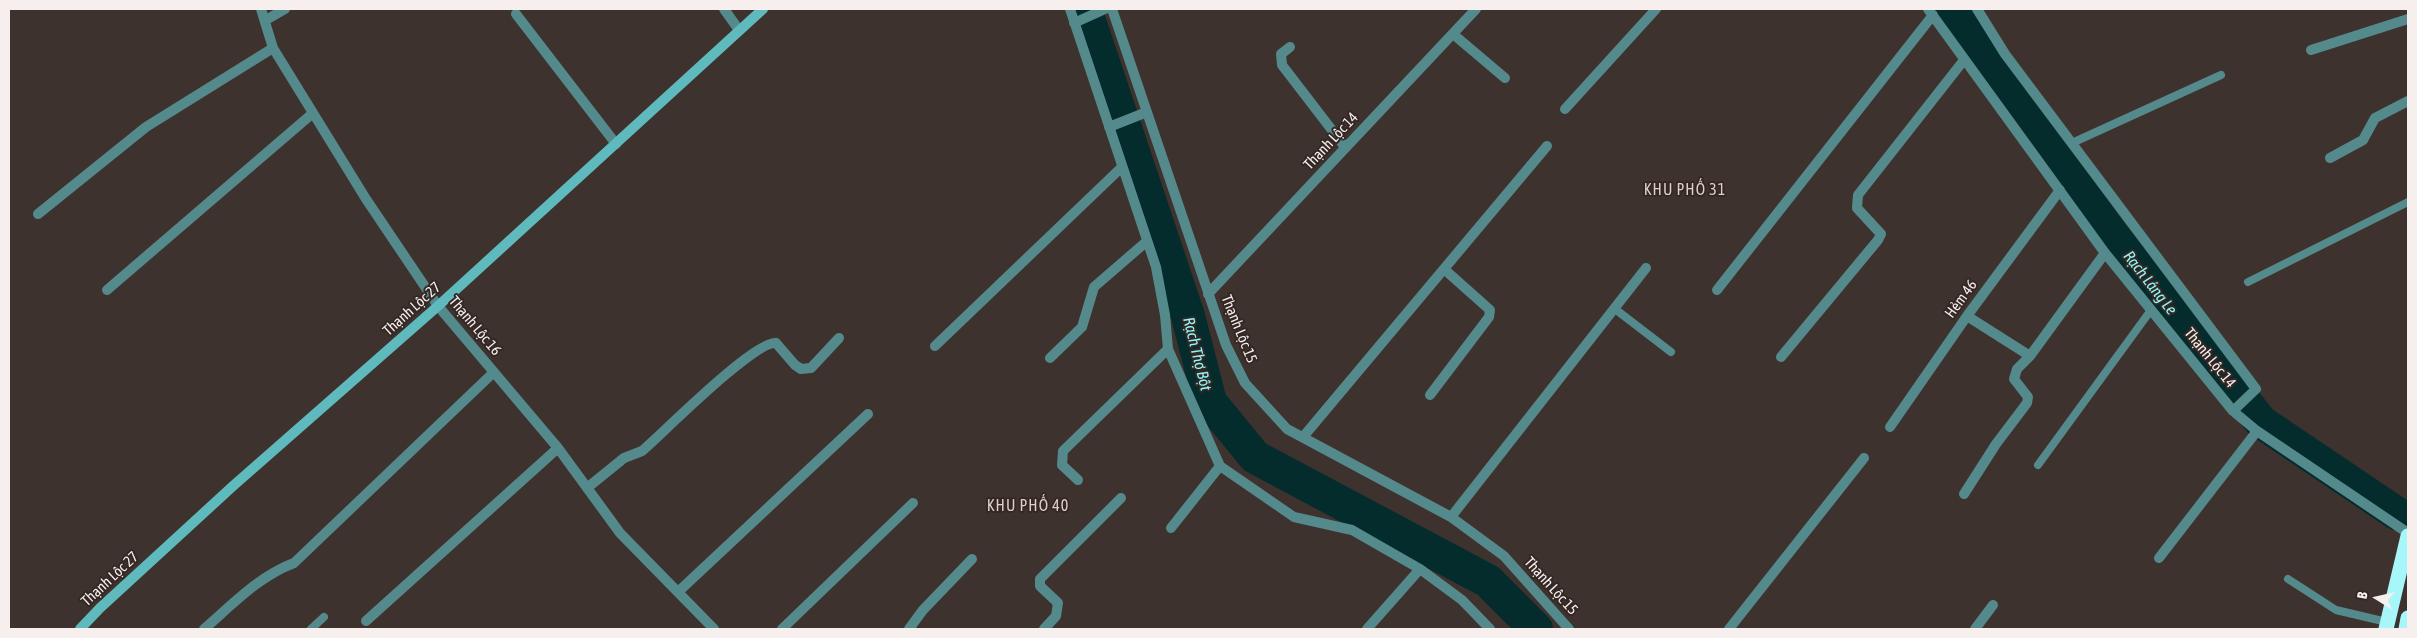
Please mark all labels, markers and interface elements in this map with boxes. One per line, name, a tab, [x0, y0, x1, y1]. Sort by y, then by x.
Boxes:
street label: Thạnh Lộc 14	[1300, 109, 1362, 173]
district label: KHU PHỐ 31	[1643, 180, 1727, 200]
water label: Rạch Láng Le	[2119, 247, 2181, 319]
street label: Hẻm 46	[1941, 277, 1981, 321]
street label: Thạnh Lộc 27	[379, 278, 445, 340]
street label: Thạnh Lộc 15	[1217, 292, 1261, 366]
street label: Thạnh Lộc 16	[445, 293, 505, 359]
water label: Rạch Thợ Bột	[1179, 315, 1215, 393]
street label: Thạnh Lộc 14	[2180, 324, 2240, 392]
district label: KHU PHỐ 40	[986, 496, 1070, 516]
street label: Thạnh Lộc 27	[78, 548, 142, 610]
street label: Thạnh Lộc 15	[1520, 553, 1582, 619]
north arrow	[2352, 573, 2402, 623]
text: B	[2354, 591, 2371, 600]

